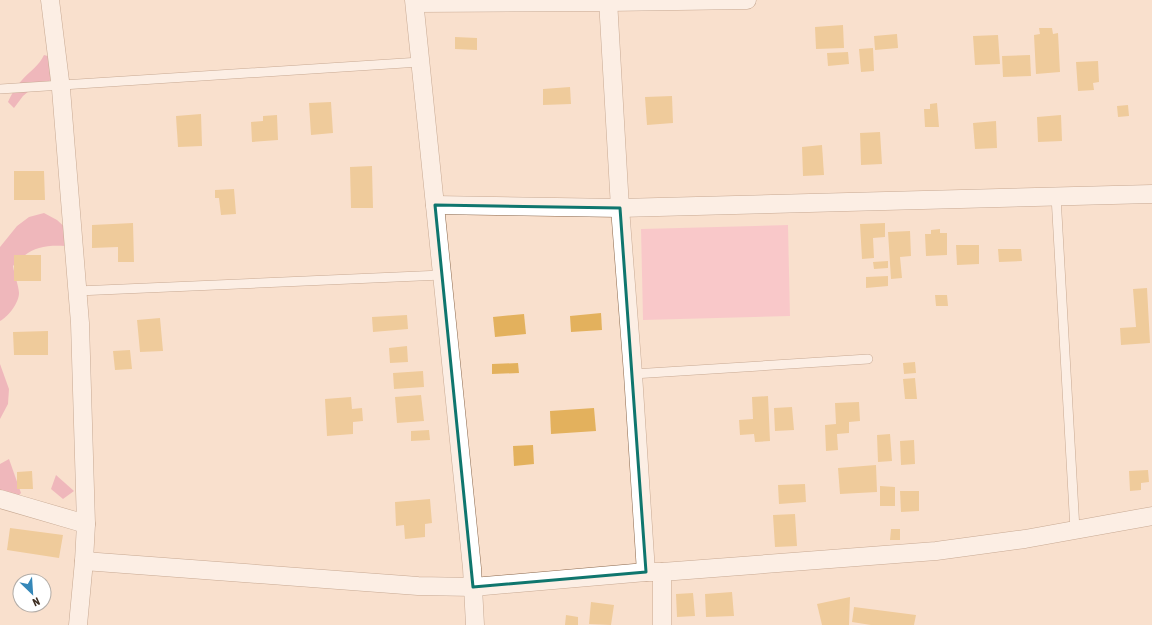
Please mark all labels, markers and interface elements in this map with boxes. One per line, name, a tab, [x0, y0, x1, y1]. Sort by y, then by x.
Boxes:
north arrow	[12, 573, 52, 613]
text: N	[31, 595, 42, 609]

